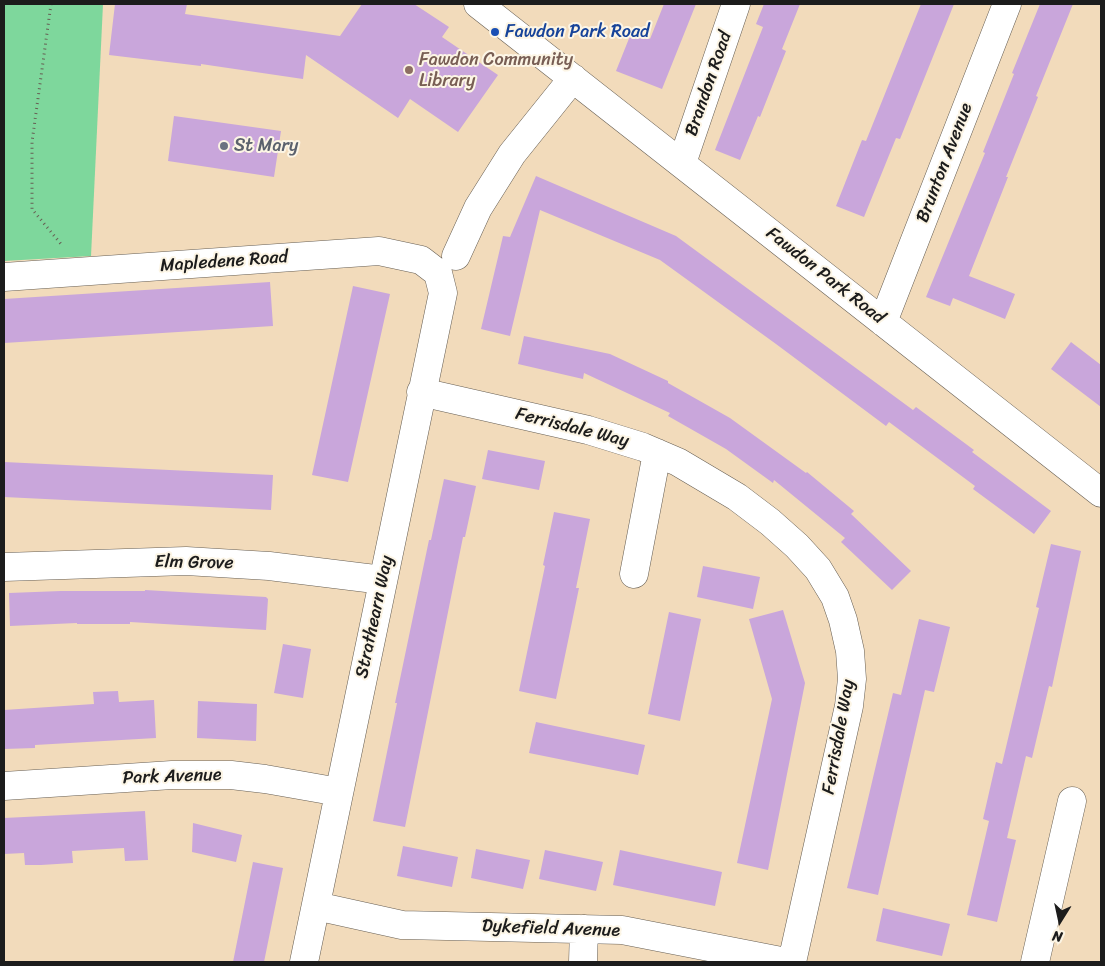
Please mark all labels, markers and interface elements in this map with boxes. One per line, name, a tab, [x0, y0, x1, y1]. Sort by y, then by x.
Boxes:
place label: Fawdon Park Road	[505, 21, 650, 43]
marker: Fawdon Park Road	[489, 26, 501, 38]
street label: Brandon Road	[681, 29, 737, 139]
place label: Fawdon Community Library	[419, 49, 573, 92]
marker: Fawdon Community Library	[403, 64, 415, 76]
street label: Brunton Avenue	[912, 100, 978, 226]
place label: St Mary	[234, 135, 298, 157]
marker: St Mary	[218, 140, 230, 152]
street label: Fawdon Park Road	[761, 223, 889, 329]
street label: Mapledene Road	[159, 247, 289, 277]
street label: Ferrisdale Way	[513, 403, 631, 453]
street label: Elm Grove	[154, 552, 234, 574]
street label: Strathearn Way	[351, 554, 399, 680]
street label: Ferrisdale Way	[818, 678, 860, 796]
street label: Park Avenue	[122, 764, 222, 790]
north arrow	[1035, 896, 1085, 946]
street label: Dykefield Avenue	[482, 916, 620, 942]
text: N	[1050, 923, 1064, 949]

